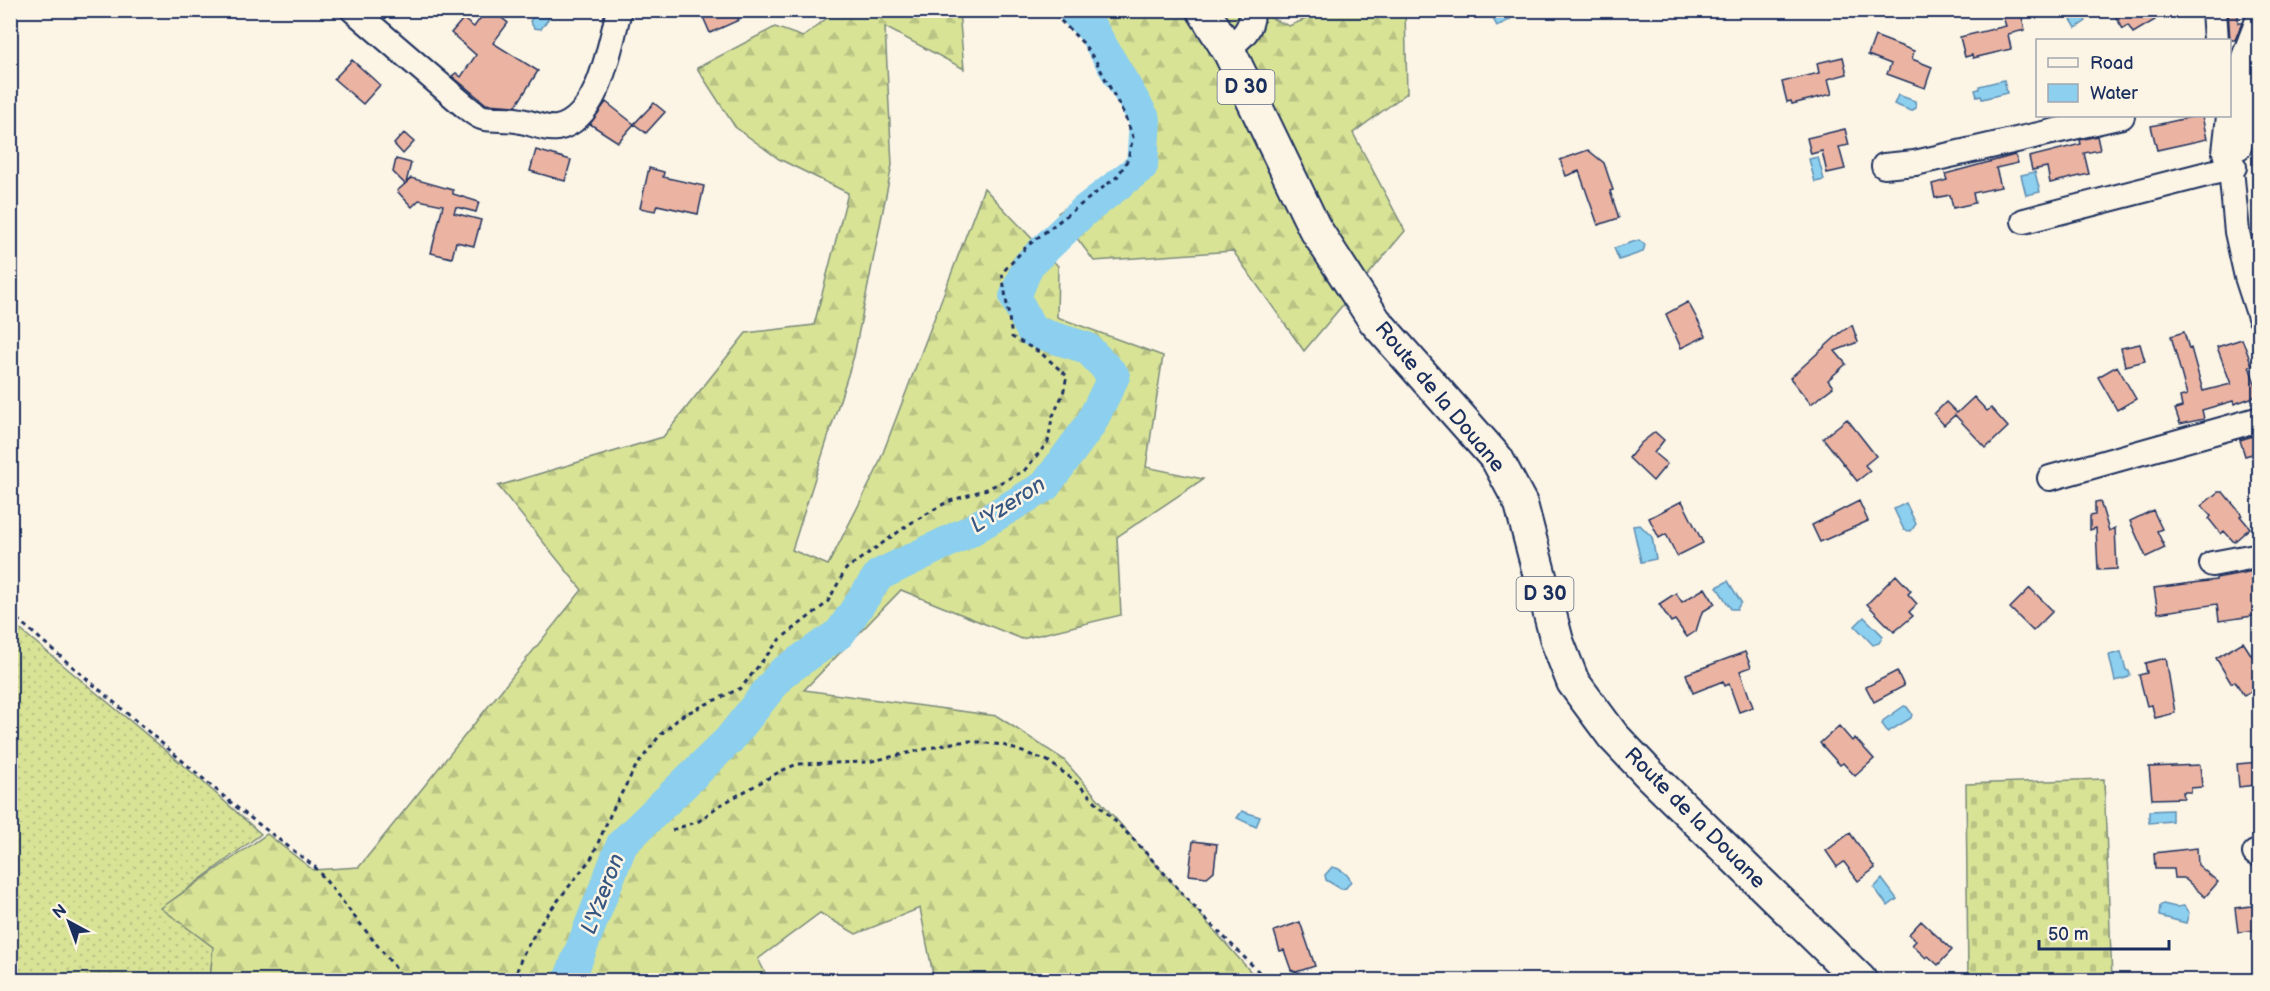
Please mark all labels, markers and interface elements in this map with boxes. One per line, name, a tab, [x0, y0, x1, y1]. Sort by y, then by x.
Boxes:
legend	[2036, 39, 2231, 117]
text: Road	[2090, 53, 2134, 74]
road number: D 30	[1218, 70, 1274, 104]
text: Water	[2090, 83, 2138, 104]
street label: Route de la Douane	[1370, 317, 1510, 477]
water label: L'Yzeron	[965, 471, 1051, 539]
road number: D 30	[1516, 577, 1574, 611]
street label: Route de la Douane	[1619, 742, 1771, 894]
water label: L'Yzeron	[575, 850, 631, 938]
north arrow	[39, 892, 99, 952]
text: N	[49, 901, 71, 923]
scale bar	[2039, 913, 2170, 951]
text: 50 m	[2048, 924, 2089, 945]

